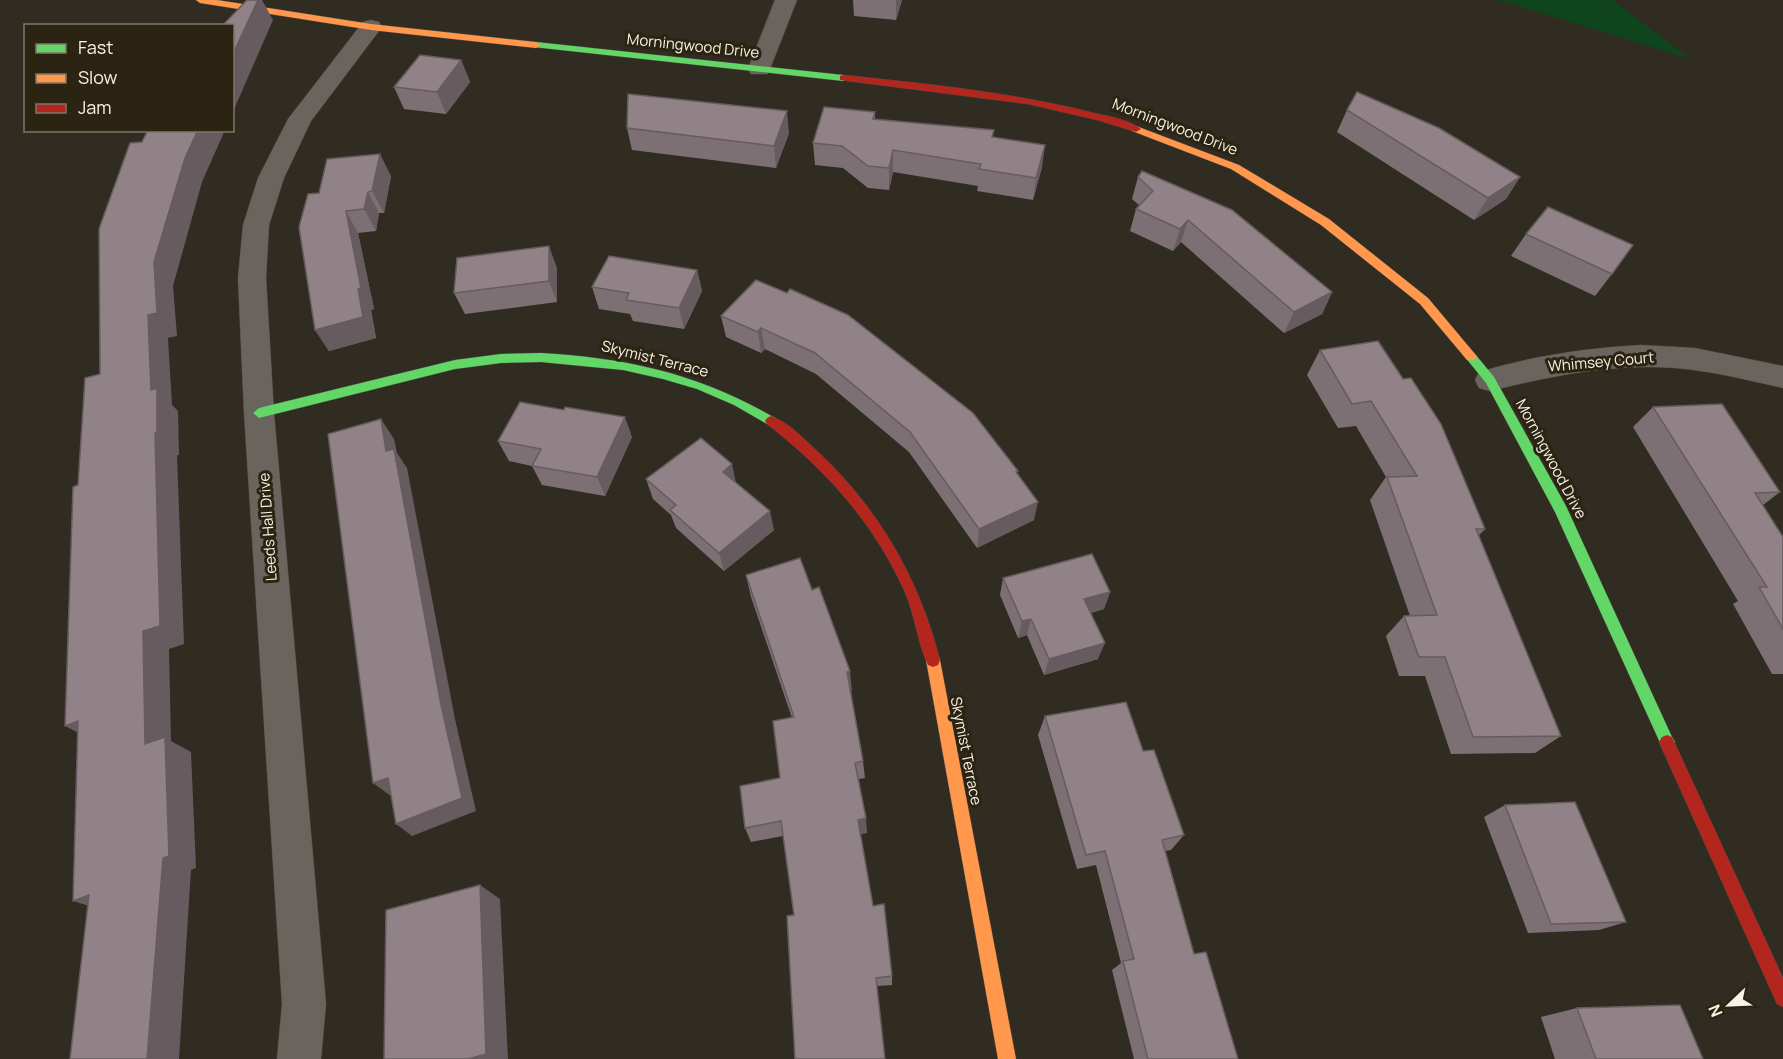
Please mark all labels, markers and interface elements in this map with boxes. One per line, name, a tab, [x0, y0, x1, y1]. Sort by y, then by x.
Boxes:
legend	[24, 24, 234, 132]
street label: Morningwood Drive	[626, 28, 761, 63]
text: Fast	[78, 35, 113, 59]
text: Slow	[78, 65, 118, 89]
street label: Morningwood Drive	[1109, 93, 1241, 160]
text: Jam	[78, 95, 112, 119]
street label: Skymist Terrace	[599, 335, 711, 382]
street label: Whimsey Court	[1547, 346, 1655, 377]
street label: Morningwood Drive	[1511, 395, 1592, 523]
street label: Leeds Hall Drive	[253, 472, 282, 582]
street label: Skymist Terrace	[946, 695, 987, 807]
north arrow	[1699, 975, 1759, 1035]
text: N	[1703, 1001, 1728, 1020]

